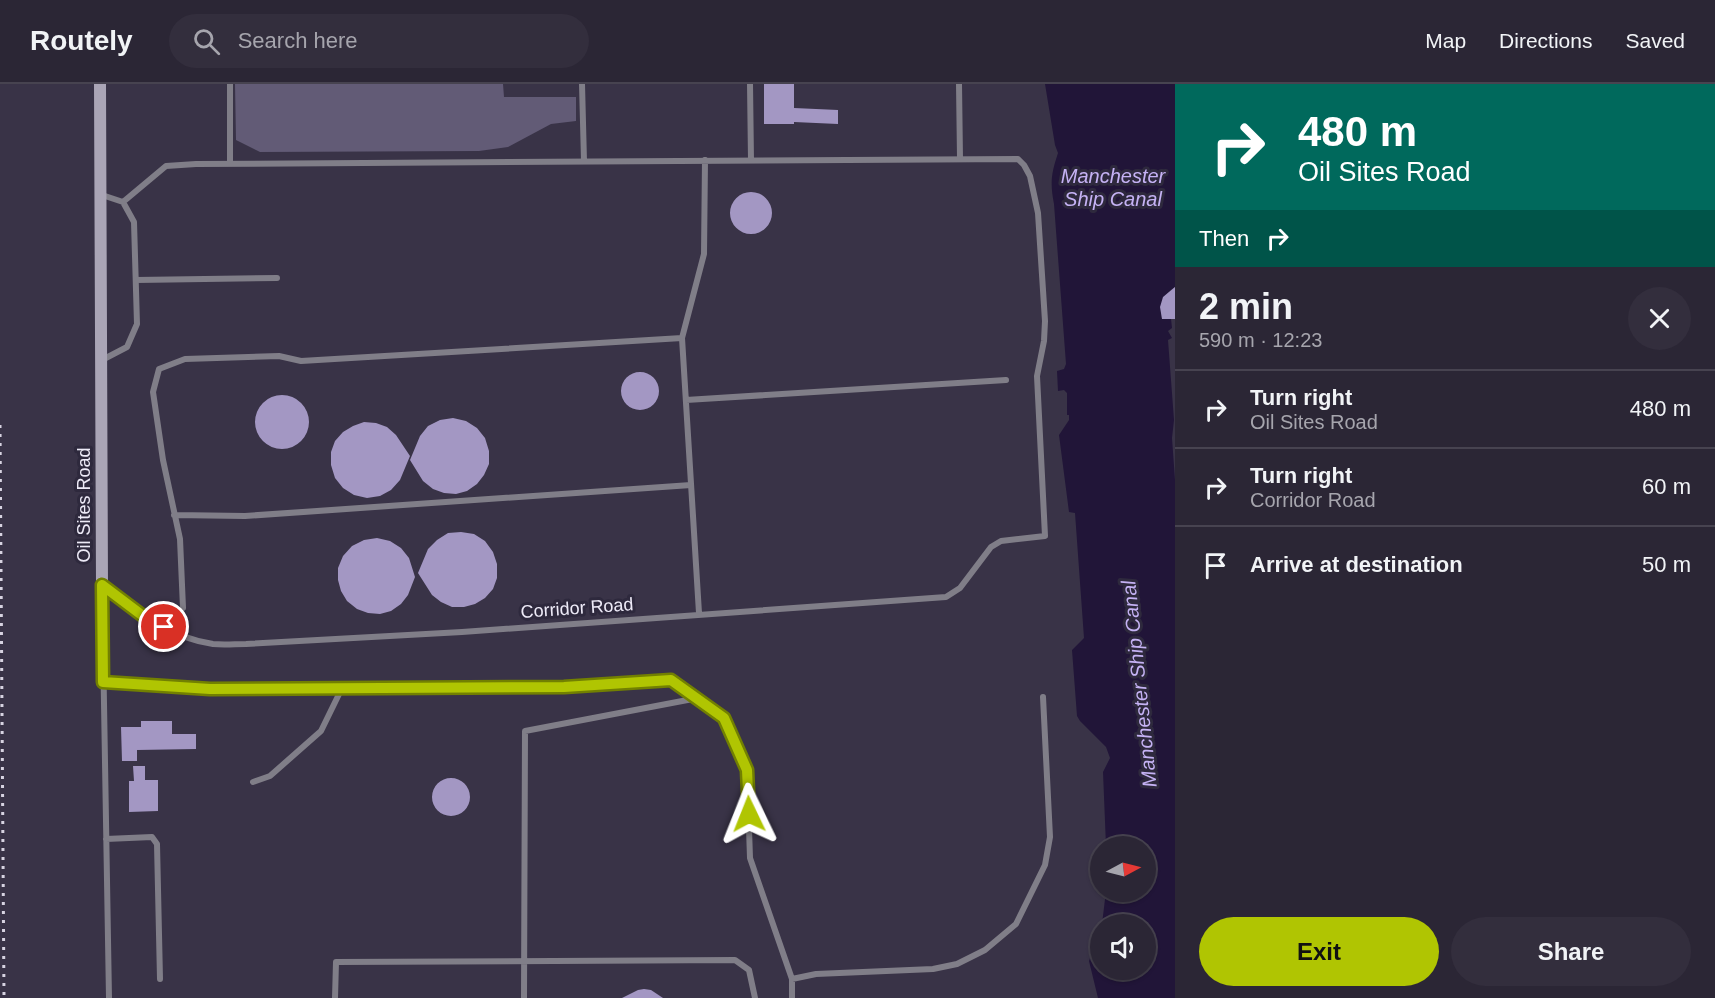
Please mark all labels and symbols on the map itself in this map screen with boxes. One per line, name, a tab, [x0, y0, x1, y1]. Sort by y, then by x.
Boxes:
water label: Manchester Ship Canal	[1061, 165, 1167, 210]
street label: Oil Sites Road	[74, 447, 94, 563]
water label: Manchester Ship Canal	[1117, 579, 1161, 789]
street label: Corridor Road	[520, 594, 634, 622]
pin	[138, 601, 189, 652]
position arrow	[717, 782, 781, 846]
north arrow	[1090, 836, 1156, 902]

